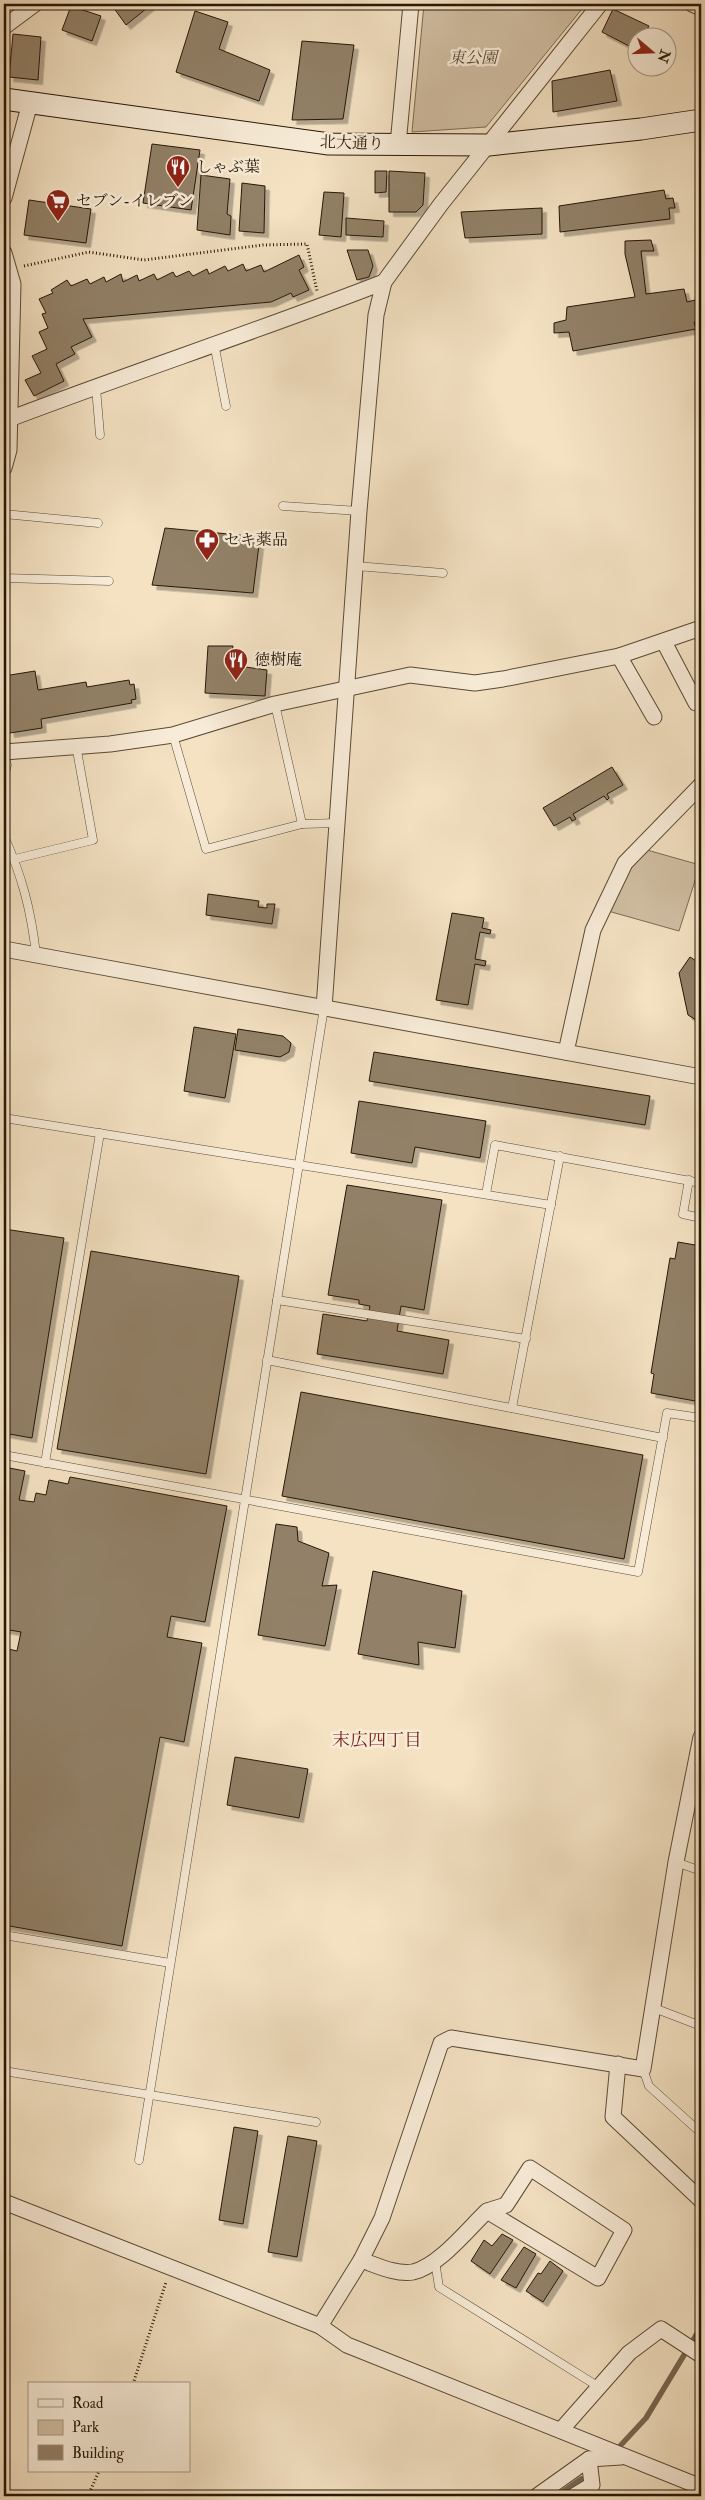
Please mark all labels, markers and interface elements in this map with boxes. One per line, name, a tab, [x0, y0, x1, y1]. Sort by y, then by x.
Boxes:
north arrow	[628, 28, 678, 78]
text: N	[654, 46, 674, 65]
park label: 東公園	[449, 48, 500, 68]
street label: 北大通り	[320, 132, 384, 154]
restaurant icon: しゃぶ葉	[165, 154, 191, 188]
place label: しゃぶ葉	[196, 157, 260, 177]
supermarket icon: セブン-イレブン	[45, 188, 71, 222]
place label: セブン-イレブン	[76, 191, 194, 211]
pharmacy icon: セキ薬品	[194, 527, 220, 561]
place label: セキ薬品	[224, 530, 288, 550]
restaurant icon: 徳樹庵	[223, 647, 249, 681]
place label: 徳樹庵	[254, 650, 302, 670]
district label: 末広四丁目	[332, 1729, 422, 1752]
legend	[28, 2382, 190, 2472]
text: Road	[72, 2394, 104, 2413]
text: Park	[72, 2418, 99, 2437]
text: Building	[72, 2444, 124, 2463]

